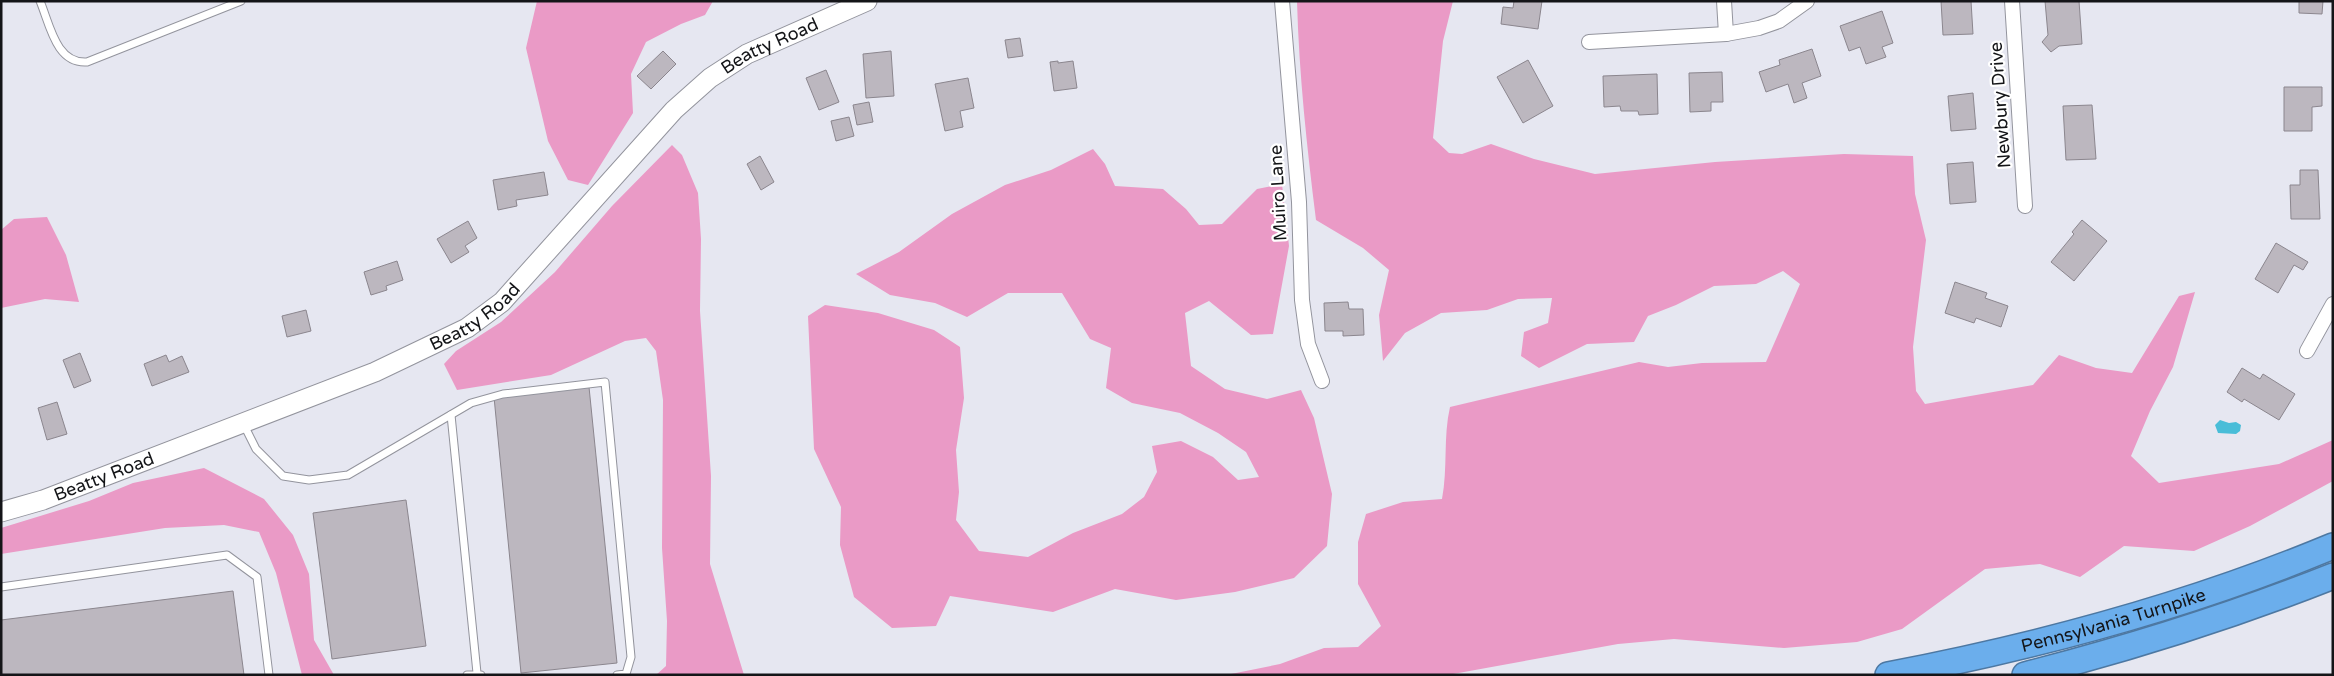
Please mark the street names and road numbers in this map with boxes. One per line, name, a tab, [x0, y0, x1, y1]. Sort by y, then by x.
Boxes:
street label: Beatty Road	[717, 13, 822, 79]
street label: Newbury Drive	[1985, 41, 2015, 169]
street label: Muiro Lane	[1264, 144, 1292, 242]
street label: Beatty Road	[426, 278, 525, 355]
street label: Beatty Road	[51, 447, 157, 506]
street label: Pennsylvania Turnpike	[2019, 583, 2208, 657]

